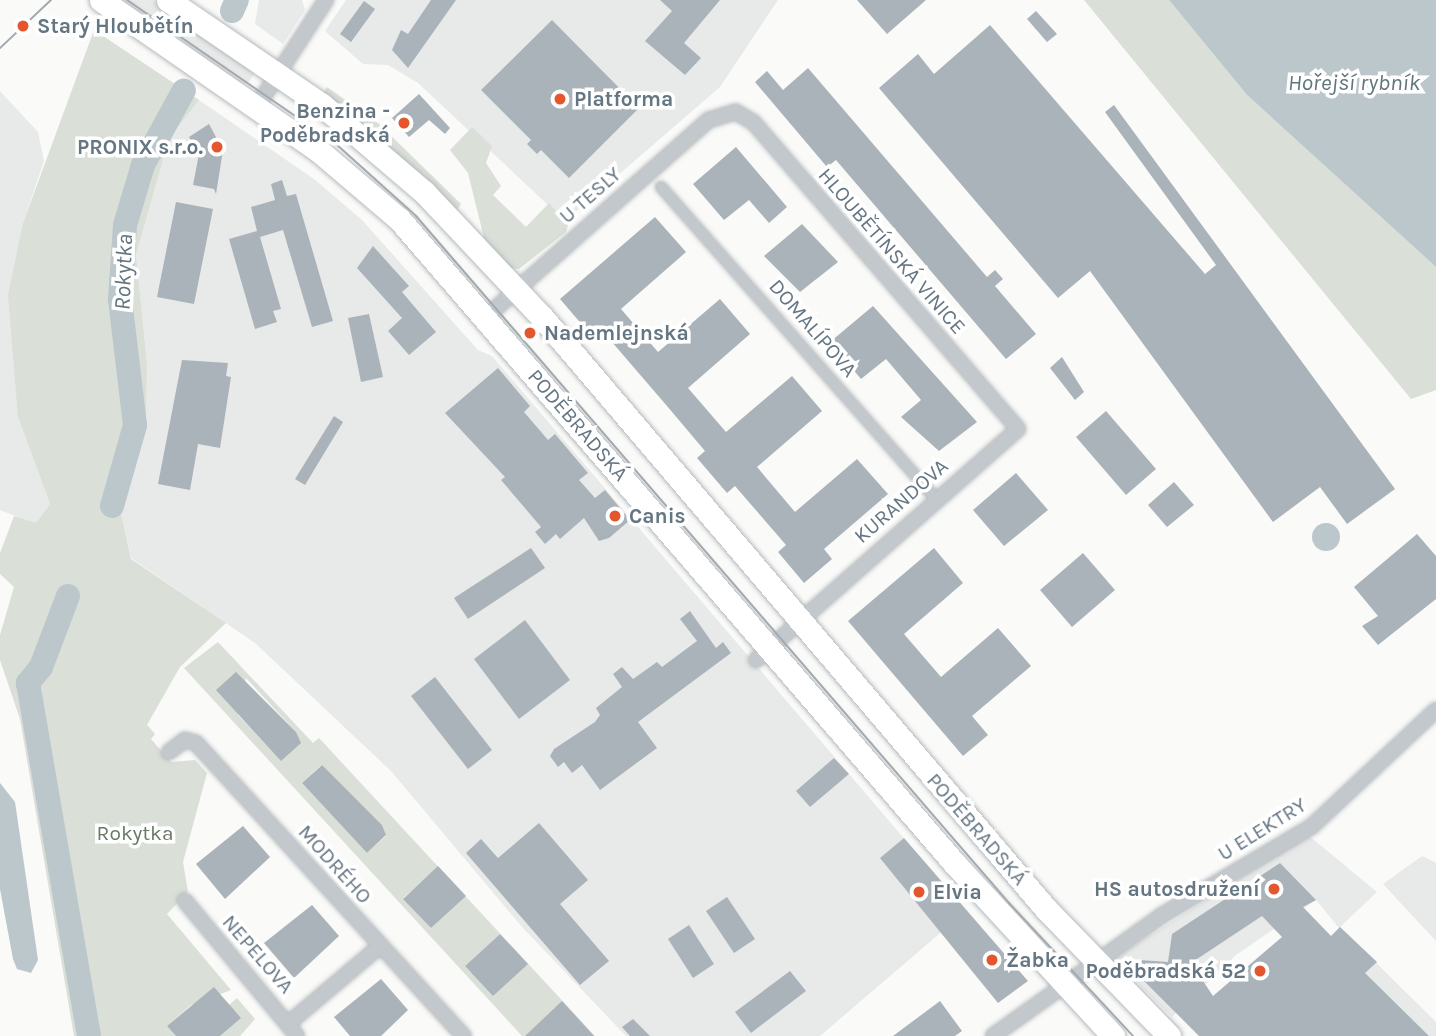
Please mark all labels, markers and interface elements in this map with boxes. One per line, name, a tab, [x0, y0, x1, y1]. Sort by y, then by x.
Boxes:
place label: Starý Hloubětín	[37, 13, 194, 39]
marker: Starý Hloubětín	[15, 18, 31, 34]
water label: Hořejší rybník	[1288, 69, 1420, 97]
place label: Platforma	[574, 86, 673, 112]
marker: Platforma	[552, 91, 568, 107]
place label: Benzina - Poděbradská	[260, 98, 390, 148]
marker: Benzina - Poděbradská	[396, 115, 412, 131]
place label: PRONIX s.r.o.	[77, 134, 203, 160]
marker: PRONIX s.r.o.	[209, 139, 225, 155]
street label: U TESLY	[554, 161, 626, 229]
street label: HLOUBĚTÍNSKÁ VINICE	[813, 163, 971, 339]
water label: Rokytka	[109, 233, 139, 311]
street label: DOMALÍPOVA	[764, 274, 862, 382]
place label: Nademlejnská	[544, 320, 689, 346]
marker: Nademlejnská	[522, 325, 538, 341]
street label: PODĚBRADSKÁ	[523, 364, 633, 486]
street label: KURANDOVA	[849, 453, 953, 549]
place label: Canis	[629, 503, 686, 529]
marker: Canis	[607, 508, 623, 524]
street label: PODĚBRADSKÁ	[922, 768, 1032, 890]
street label: U ELEKTRY	[1213, 792, 1311, 866]
street label: MODRÉHO	[293, 819, 377, 909]
park label: Rokytka	[97, 820, 173, 846]
place label: HS autosdružení	[1094, 876, 1260, 902]
place label: Elvia	[933, 879, 982, 905]
marker: HS autosdružení	[1266, 881, 1282, 897]
marker: Elvia	[911, 884, 927, 900]
street label: NEPELOVA	[217, 910, 299, 998]
place label: Žabka	[1006, 947, 1069, 973]
marker: Žabka	[984, 952, 1000, 968]
place label: Poděbradská 52	[1086, 958, 1246, 984]
marker: Poděbradská 52	[1252, 963, 1268, 979]

